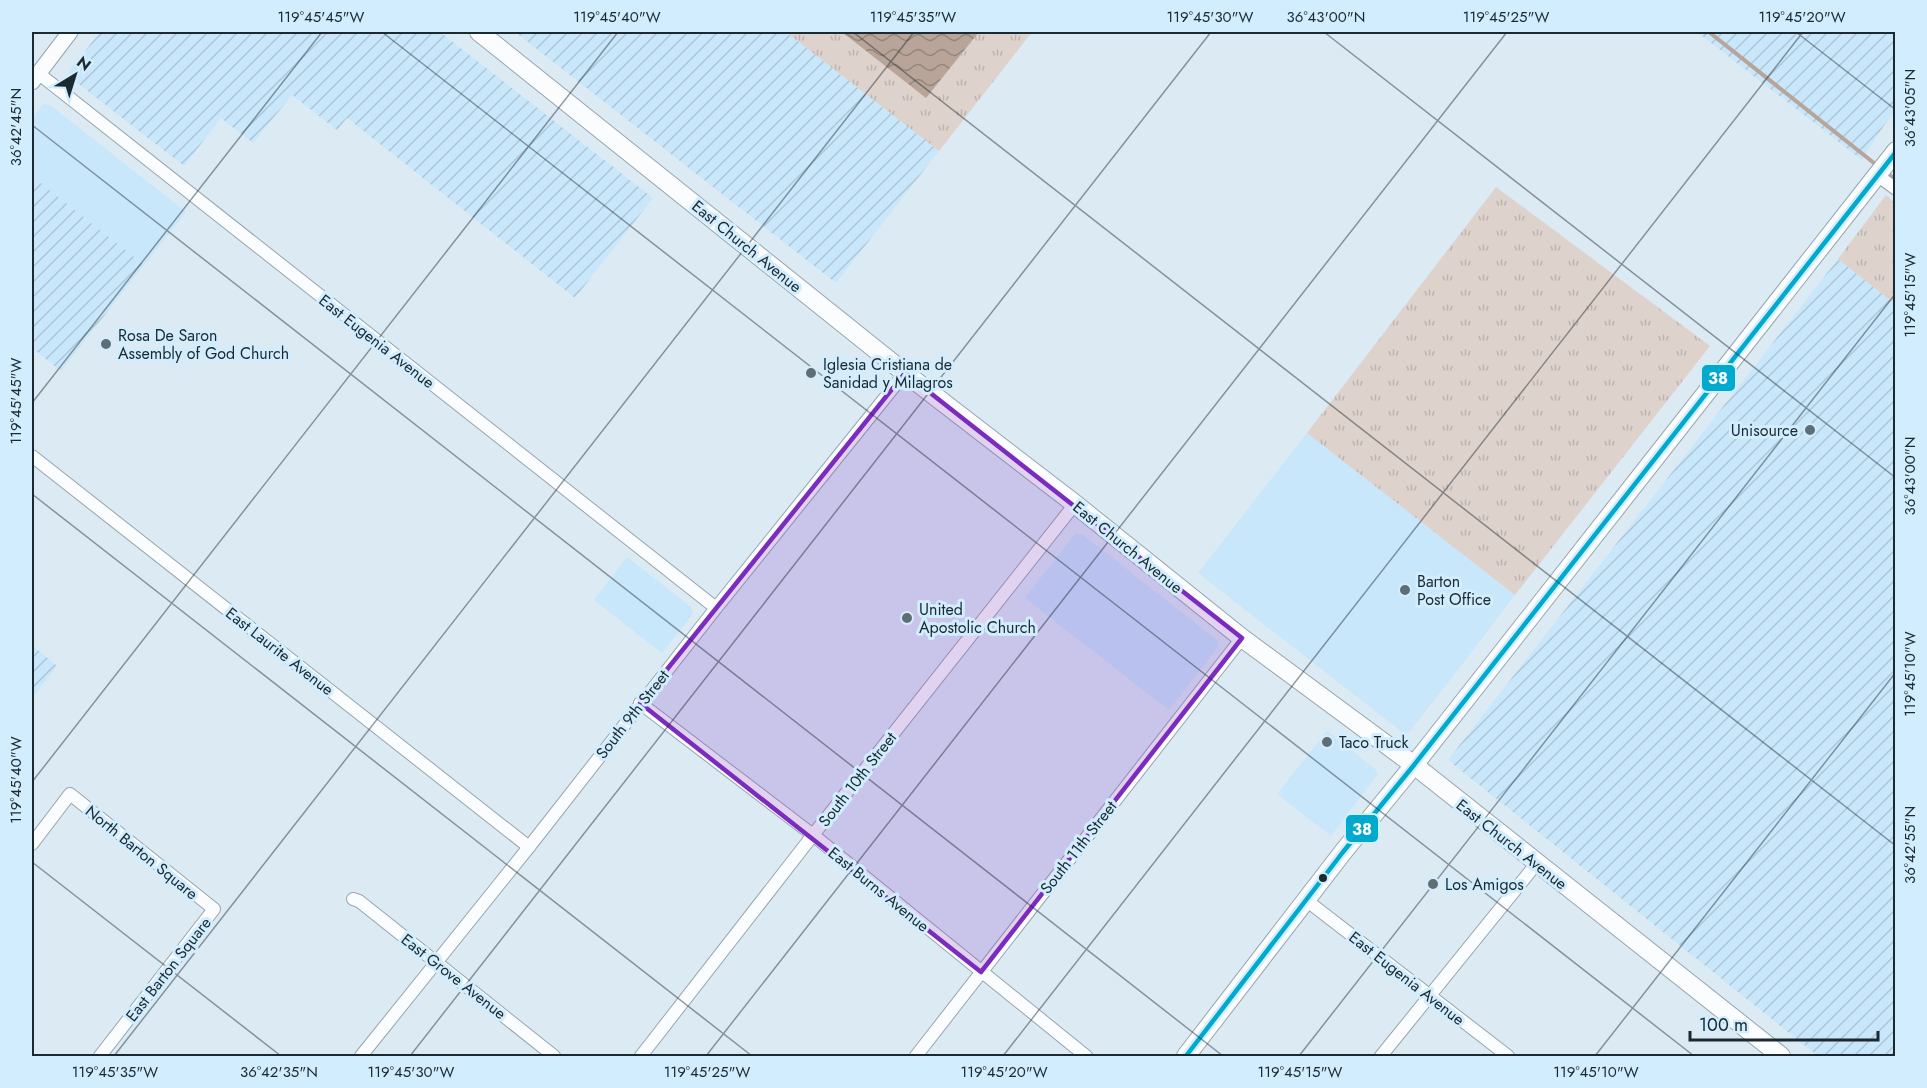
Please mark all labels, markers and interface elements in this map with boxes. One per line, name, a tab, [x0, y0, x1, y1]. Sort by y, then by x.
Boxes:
text: 119°45'45"W	[278, 6, 365, 28]
text: 119°45'40"W	[573, 6, 661, 28]
text: 119°45'35"W	[870, 6, 956, 28]
text: 119°45'30"W	[1167, 6, 1254, 28]
text: 36°43'00"N	[1287, 6, 1365, 28]
text: 119°45'25"W	[1463, 6, 1549, 28]
text: 119°45'20"W	[1758, 6, 1846, 28]
north arrow	[45, 45, 105, 105]
text: N	[72, 51, 96, 77]
text: 36°43'05"N	[1899, 69, 1921, 147]
text: 36°42'45"N	[5, 88, 27, 166]
street label: East Church Avenue	[687, 195, 806, 298]
text: 119°45'15"W	[1899, 252, 1921, 337]
street label: East Eugenia Avenue	[314, 289, 439, 394]
place label: Rosa De Saron Assembly of God Church	[118, 324, 289, 365]
marker: Rosa De Saron Assembly of God Church	[99, 337, 113, 351]
place label: Iglesia Cristiana de Sanidad y Milagros	[823, 353, 953, 394]
text: 119°45'45"W	[5, 357, 27, 444]
line badge: 38	[1701, 364, 1736, 392]
marker: Iglesia Cristiana de Sanidad y Milagros	[804, 366, 818, 380]
text: 38	[1708, 367, 1728, 390]
place label: Unisource	[1731, 419, 1798, 442]
marker: Unisource	[1803, 423, 1817, 437]
text: 36°43'00"N	[1899, 437, 1921, 515]
street label: East Church Avenue	[1068, 496, 1187, 599]
place label: Barton Post Office	[1417, 570, 1491, 611]
marker: Barton Post Office	[1398, 583, 1412, 597]
place label: United Apostolic Church	[919, 598, 1036, 639]
street label: East Laurite Avenue	[221, 602, 338, 701]
marker: United Apostolic Church	[900, 611, 914, 625]
text: 119°45'10"W	[1899, 631, 1921, 717]
street label: South 9th Street	[590, 665, 675, 764]
street label: South 10th Street	[813, 727, 902, 832]
place label: Taco Truck	[1339, 731, 1409, 754]
marker: Taco Truck	[1320, 735, 1334, 749]
text: 119°45'40"W	[5, 736, 27, 824]
street label: East Church Avenue	[1451, 794, 1572, 895]
street label: South 11th Street	[1035, 796, 1122, 899]
street label: North Barton Square	[80, 800, 203, 905]
text: 36°42'55"N	[1899, 806, 1921, 884]
line badge: 38	[1345, 814, 1379, 843]
text: 38	[1352, 818, 1372, 841]
street label: East Burns Avenue	[823, 841, 934, 937]
unlabelled marker	[1317, 872, 1329, 884]
place label: Los Amigos	[1445, 873, 1524, 896]
marker: Los Amigos	[1426, 877, 1440, 891]
street label: East Barton Square	[120, 912, 217, 1026]
street label: East Eugenia Avenue	[1344, 926, 1469, 1031]
street label: East Grove Avenue	[396, 928, 511, 1025]
scale bar	[1690, 1004, 1878, 1042]
text: 100 m	[1699, 1012, 1748, 1038]
text: 119°45'35"W	[72, 1061, 158, 1083]
text: 36°42'35"N	[240, 1061, 318, 1083]
text: 119°45'30"W	[368, 1061, 455, 1083]
text: 119°45'25"W	[664, 1061, 750, 1083]
text: 119°45'20"W	[960, 1061, 1048, 1083]
text: 119°45'15"W	[1258, 1061, 1343, 1083]
text: 119°45'10"W	[1553, 1061, 1639, 1083]

